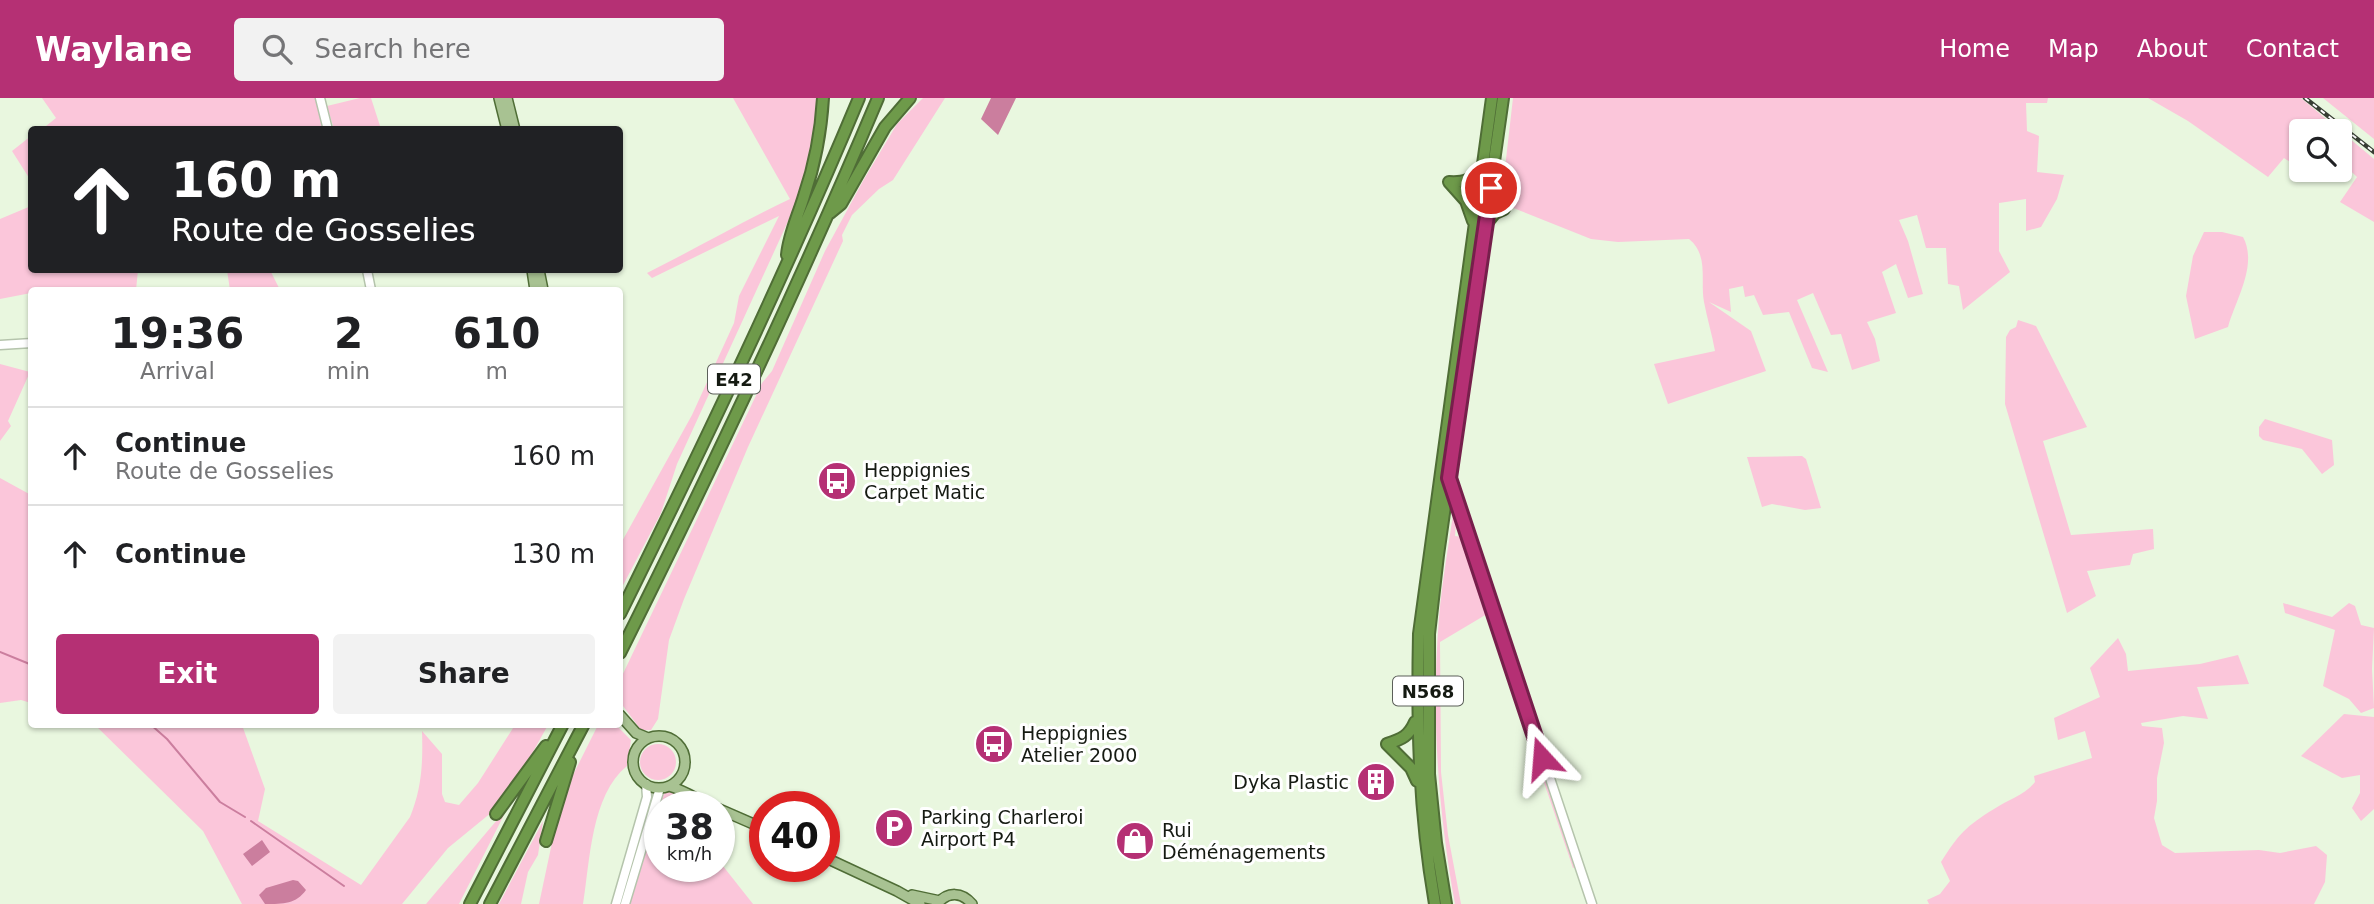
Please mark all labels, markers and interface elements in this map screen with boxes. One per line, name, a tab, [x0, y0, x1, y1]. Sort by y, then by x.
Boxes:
search box	[234, 18, 724, 81]
text: Waylane	[35, 30, 192, 69]
icon: search	[258, 30, 296, 68]
text: Search here	[314, 34, 471, 64]
text: Home	[1939, 35, 2010, 63]
text: Map	[2048, 35, 2099, 63]
text: About	[2137, 35, 2208, 63]
text: Contact	[2246, 35, 2339, 63]
map controls	[2289, 119, 2352, 182]
button: search	[2289, 119, 2352, 182]
text: 160 m	[171, 152, 341, 209]
icon: ahead	[56, 154, 147, 245]
pin	[1461, 158, 1521, 218]
icon: arrive	[1472, 169, 1510, 207]
text: Route de Gosselies	[171, 211, 476, 249]
text: 19:36	[111, 309, 244, 358]
text: 2	[334, 309, 363, 358]
text: 610	[453, 309, 540, 358]
text: Arrival	[140, 358, 215, 384]
text: min	[327, 358, 370, 384]
text: m	[485, 358, 508, 384]
road number: E42	[708, 365, 760, 394]
text: Continue	[115, 428, 246, 458]
icon: ahead	[56, 437, 94, 475]
text: 160 m	[512, 441, 595, 471]
text: Route de Gosselies	[115, 458, 334, 484]
place label: Heppignies Carpet Matic	[864, 459, 985, 503]
bus stop icon: Heppignies Carpet Matic	[816, 460, 858, 502]
icon: ahead	[56, 535, 94, 573]
text: Continue	[115, 539, 246, 569]
text: 130 m	[512, 539, 595, 569]
button: Exit	[56, 634, 319, 714]
button: Share	[333, 634, 595, 714]
road number: N568	[1393, 676, 1463, 706]
position arrow	[1505, 721, 1579, 795]
place label: Heppignies Atelier 2000	[1021, 722, 1137, 766]
bus stop icon: Heppignies Atelier 2000	[973, 723, 1015, 765]
building icon: Dyka Plastic	[1355, 761, 1397, 803]
place label: Dyka Plastic	[1233, 771, 1349, 793]
speed limit sign: 40	[749, 791, 840, 882]
place label: Parking Charleroi Airport P4	[921, 806, 1084, 850]
text: 38	[665, 807, 714, 847]
parking icon: Parking Charleroi Airport P4	[873, 807, 915, 849]
place label: Rui Déménagements	[1162, 819, 1326, 863]
shop icon: Rui Déménagements	[1114, 820, 1156, 862]
text: km/h	[667, 843, 712, 864]

